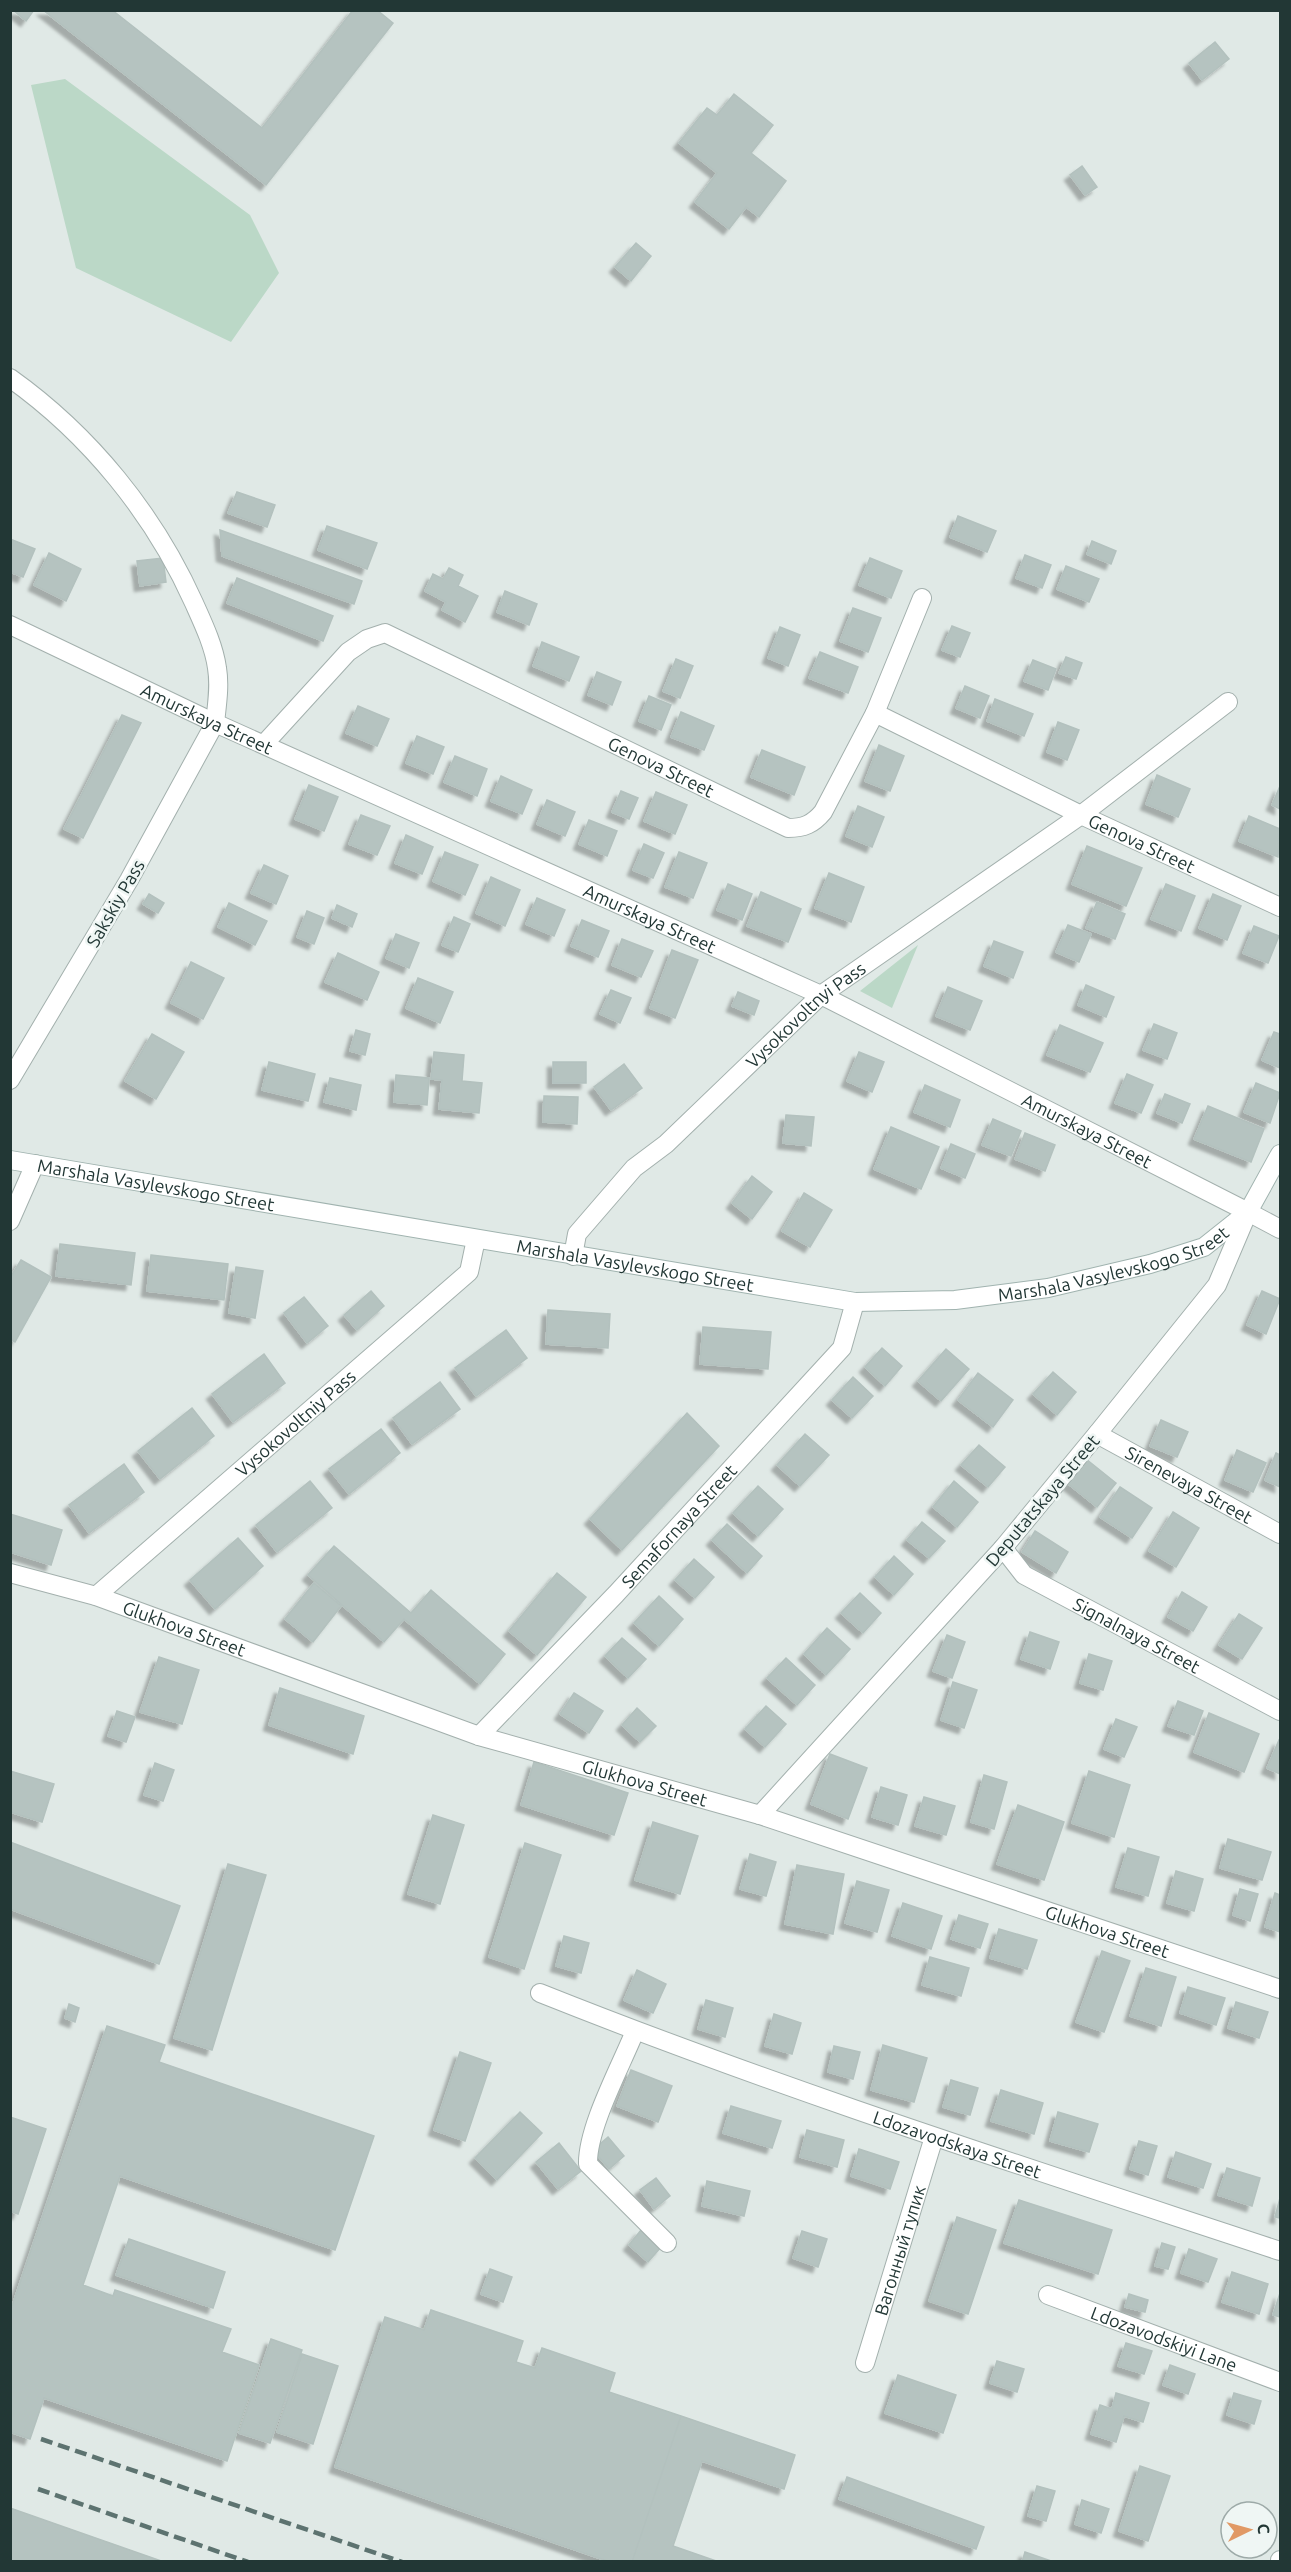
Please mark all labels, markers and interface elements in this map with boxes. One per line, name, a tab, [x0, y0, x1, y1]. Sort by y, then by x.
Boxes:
street label: Amurskaya Street	[138, 679, 276, 758]
street label: Genova Street	[605, 733, 717, 801]
street label: Genova Street	[1085, 810, 1198, 876]
street label: Sakskiy Pass	[82, 856, 148, 950]
street label: Amurskaya Street	[581, 880, 719, 957]
street label: Vysokovoltnyi Pass	[742, 958, 869, 1072]
street label: Amurskaya Street	[1019, 1089, 1155, 1172]
street label: Marshala Vasylevskogo Street	[36, 1155, 276, 1214]
street label: Marshala Vasylevskogo Street	[997, 1222, 1232, 1304]
street label: Marshala Vasylevskogo Street	[515, 1235, 755, 1295]
street label: Vysokovoltniy Pass	[231, 1365, 359, 1480]
street label: Deputatskaya Street	[981, 1430, 1103, 1570]
street label: Sirenevaya Street	[1122, 1442, 1256, 1527]
street label: Semafornaya Street	[617, 1460, 740, 1592]
street label: Signalnaya Street	[1070, 1593, 1203, 1677]
street label: Glukhova Street	[120, 1597, 248, 1660]
street label: Glukhova Street	[580, 1755, 710, 1810]
street label: Glukhova Street	[1043, 1901, 1172, 1961]
street label: Ldozavodskaya Street	[871, 2107, 1044, 2182]
street label: Вагонный тупик	[870, 2183, 929, 2318]
street label: Ldozavodskiyi Lane	[1088, 2302, 1240, 2375]
north arrow	[1219, 2500, 1279, 2560]
text: С	[1255, 2523, 1273, 2535]

